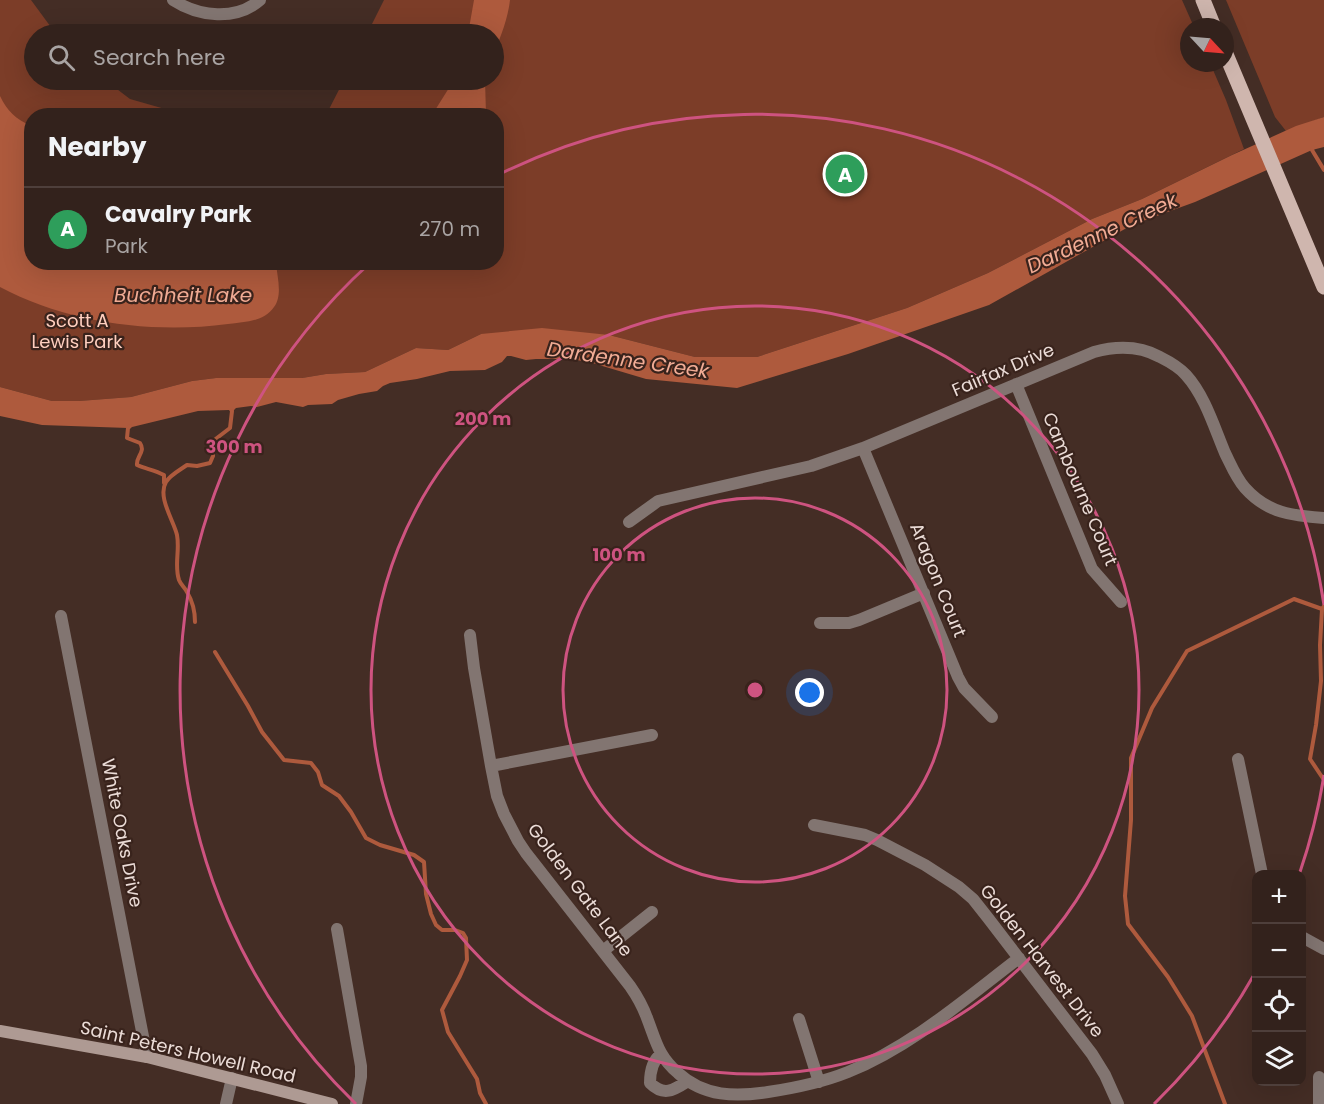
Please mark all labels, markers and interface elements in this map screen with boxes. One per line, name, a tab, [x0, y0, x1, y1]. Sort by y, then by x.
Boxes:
north arrow	[1180, 18, 1234, 72]
search box	[24, 24, 504, 90]
icon: search	[45, 41, 78, 74]
text: Search here	[93, 42, 226, 73]
text: Nearby	[48, 129, 146, 165]
pin: A	[826, 152, 864, 196]
water label: Dardenne Creek	[1022, 185, 1183, 280]
text: Cavalry Park	[105, 199, 252, 230]
text: A	[60, 215, 75, 243]
text: 270 m	[419, 215, 480, 243]
text: Park	[105, 232, 148, 260]
water label: Buchheit Lake	[114, 281, 252, 309]
park label: Scott A Lewis Park	[32, 308, 123, 354]
water label: Dardenne Creek	[545, 335, 712, 385]
street label: Fairfax Drive	[948, 337, 1058, 402]
text: 200 m	[455, 406, 511, 431]
street label: Cambourne Court	[1037, 408, 1124, 569]
text: 300 m	[205, 434, 263, 459]
street label: Aragon Court	[904, 519, 973, 641]
text: 100 m	[592, 542, 646, 567]
your location	[795, 678, 824, 707]
centre of rings	[745, 680, 765, 700]
street label: White Oaks Drive	[96, 756, 149, 909]
street label: Golden Gate Lane	[522, 818, 639, 961]
map controls	[1252, 870, 1306, 1086]
button: +	[1252, 870, 1306, 924]
street label: Golden Harvest Drive	[975, 879, 1110, 1042]
button: −	[1252, 924, 1306, 978]
button: locate	[1252, 978, 1306, 1032]
street label: Saint Peters Howell Road	[78, 1015, 298, 1089]
button: layers	[1252, 1032, 1306, 1086]

